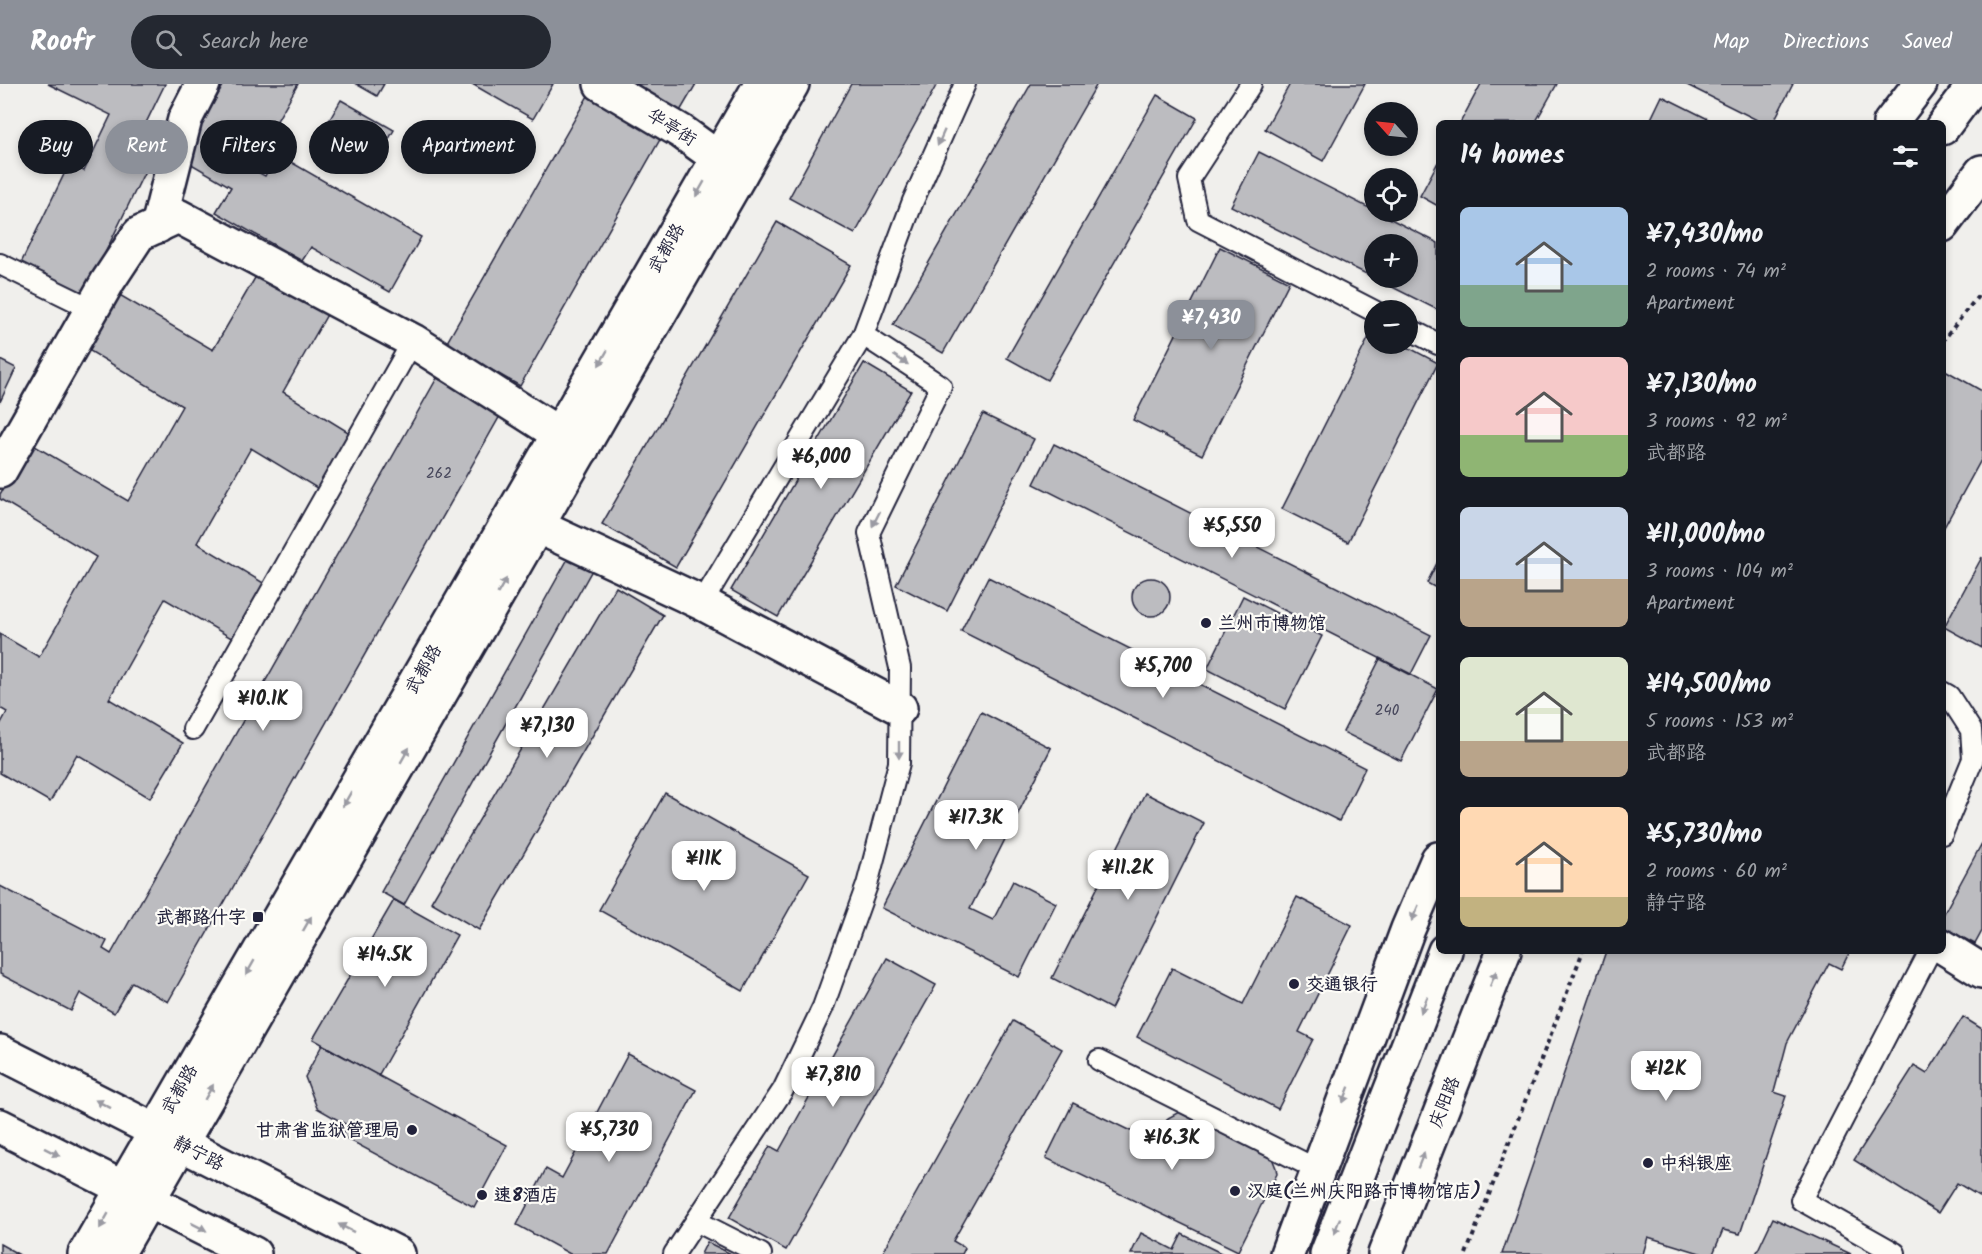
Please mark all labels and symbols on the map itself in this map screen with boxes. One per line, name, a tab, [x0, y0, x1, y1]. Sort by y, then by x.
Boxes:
street label: 华亭街	[641, 102, 702, 155]
north arrow	[1364, 102, 1418, 156]
one-way arrow	[937, 129, 946, 146]
one-way arrow	[695, 181, 706, 197]
street label: 武都路	[641, 218, 693, 279]
pin: ¥7,430	[1162, 300, 1260, 351]
one-way arrow	[598, 350, 608, 367]
one-way arrow	[893, 354, 909, 366]
pin: ¥6,000	[772, 439, 870, 490]
house number: 262	[426, 462, 452, 486]
pin: ¥5,550	[1183, 508, 1281, 559]
one-way arrow	[871, 510, 881, 527]
one-way arrow	[497, 578, 508, 594]
place label: 兰州市博物馆	[1218, 610, 1326, 639]
marker: 兰州市博物馆	[1199, 616, 1213, 630]
street label: 武都路	[398, 639, 450, 700]
pin: ¥5,700	[1114, 648, 1212, 699]
pin: ¥10.1K	[214, 681, 312, 732]
house number: 240	[1375, 699, 1400, 723]
pin: ¥7,130	[498, 708, 596, 759]
one-way arrow	[894, 741, 904, 760]
one-way arrow	[399, 747, 410, 763]
one-way arrow	[342, 791, 353, 807]
pin: ¥17.3K	[927, 800, 1025, 851]
pin: ¥11K	[668, 841, 740, 892]
pin: ¥11.2K	[1079, 850, 1177, 901]
place label: 武都路什字	[156, 904, 246, 933]
one-way arrow	[1410, 904, 1420, 922]
marker: 武都路什字	[251, 910, 265, 924]
one-way arrow	[302, 915, 312, 932]
pin: ¥14.5K	[336, 937, 434, 988]
one-way arrow	[244, 960, 255, 976]
one-way arrow	[1489, 970, 1498, 988]
place label: 交通银行	[1306, 971, 1378, 1000]
marker: 交通银行	[1287, 977, 1301, 991]
one-way arrow	[1419, 997, 1429, 1015]
pin: ¥12K	[1630, 1051, 1702, 1102]
pin: ¥7,810	[784, 1057, 882, 1108]
street label: 武都路	[154, 1059, 206, 1120]
street label: 庆阳路	[1422, 1072, 1469, 1133]
one-way arrow	[204, 1084, 214, 1101]
one-way arrow	[1340, 1086, 1350, 1104]
one-way arrow	[94, 1099, 111, 1109]
pin: ¥5,730	[560, 1112, 658, 1163]
place label: 甘肃省监狱管理局	[256, 1117, 400, 1146]
pin: ¥16.3K	[1123, 1120, 1221, 1171]
marker: 甘肃省监狱管理局	[405, 1123, 419, 1137]
street label: 静宁路	[168, 1129, 229, 1180]
one-way arrow	[44, 1147, 61, 1157]
place label: 中科银座	[1660, 1150, 1732, 1179]
one-way arrow	[1416, 1151, 1426, 1169]
marker: 中科银座	[1641, 1156, 1655, 1170]
place label: 汉庭(兰州庆阳路市博物馆店)	[1247, 1178, 1481, 1207]
place label: 速8酒店	[494, 1182, 559, 1211]
marker: 汉庭(兰州庆阳路市博物馆店)	[1228, 1184, 1242, 1198]
marker: 速8酒店	[475, 1188, 489, 1202]
one-way arrow	[99, 1213, 109, 1230]
one-way arrow	[1332, 1217, 1341, 1235]
one-way arrow	[191, 1222, 208, 1231]
one-way arrow	[338, 1223, 355, 1232]

